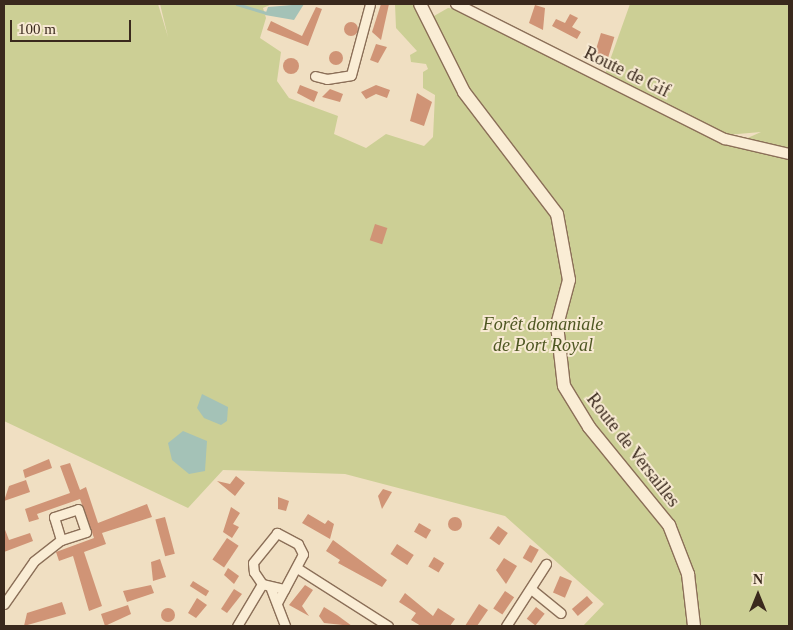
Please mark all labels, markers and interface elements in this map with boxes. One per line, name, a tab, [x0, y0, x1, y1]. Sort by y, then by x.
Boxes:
scale bar	[12, 10, 134, 42]
text: 100 m	[18, 21, 56, 37]
street label: Route de Gif	[580, 42, 674, 102]
park label: Forêt domaniale de Port Royal	[483, 314, 603, 356]
street label: Route de Versailles	[582, 389, 684, 511]
north arrow	[733, 570, 783, 620]
text: N	[753, 572, 763, 587]

